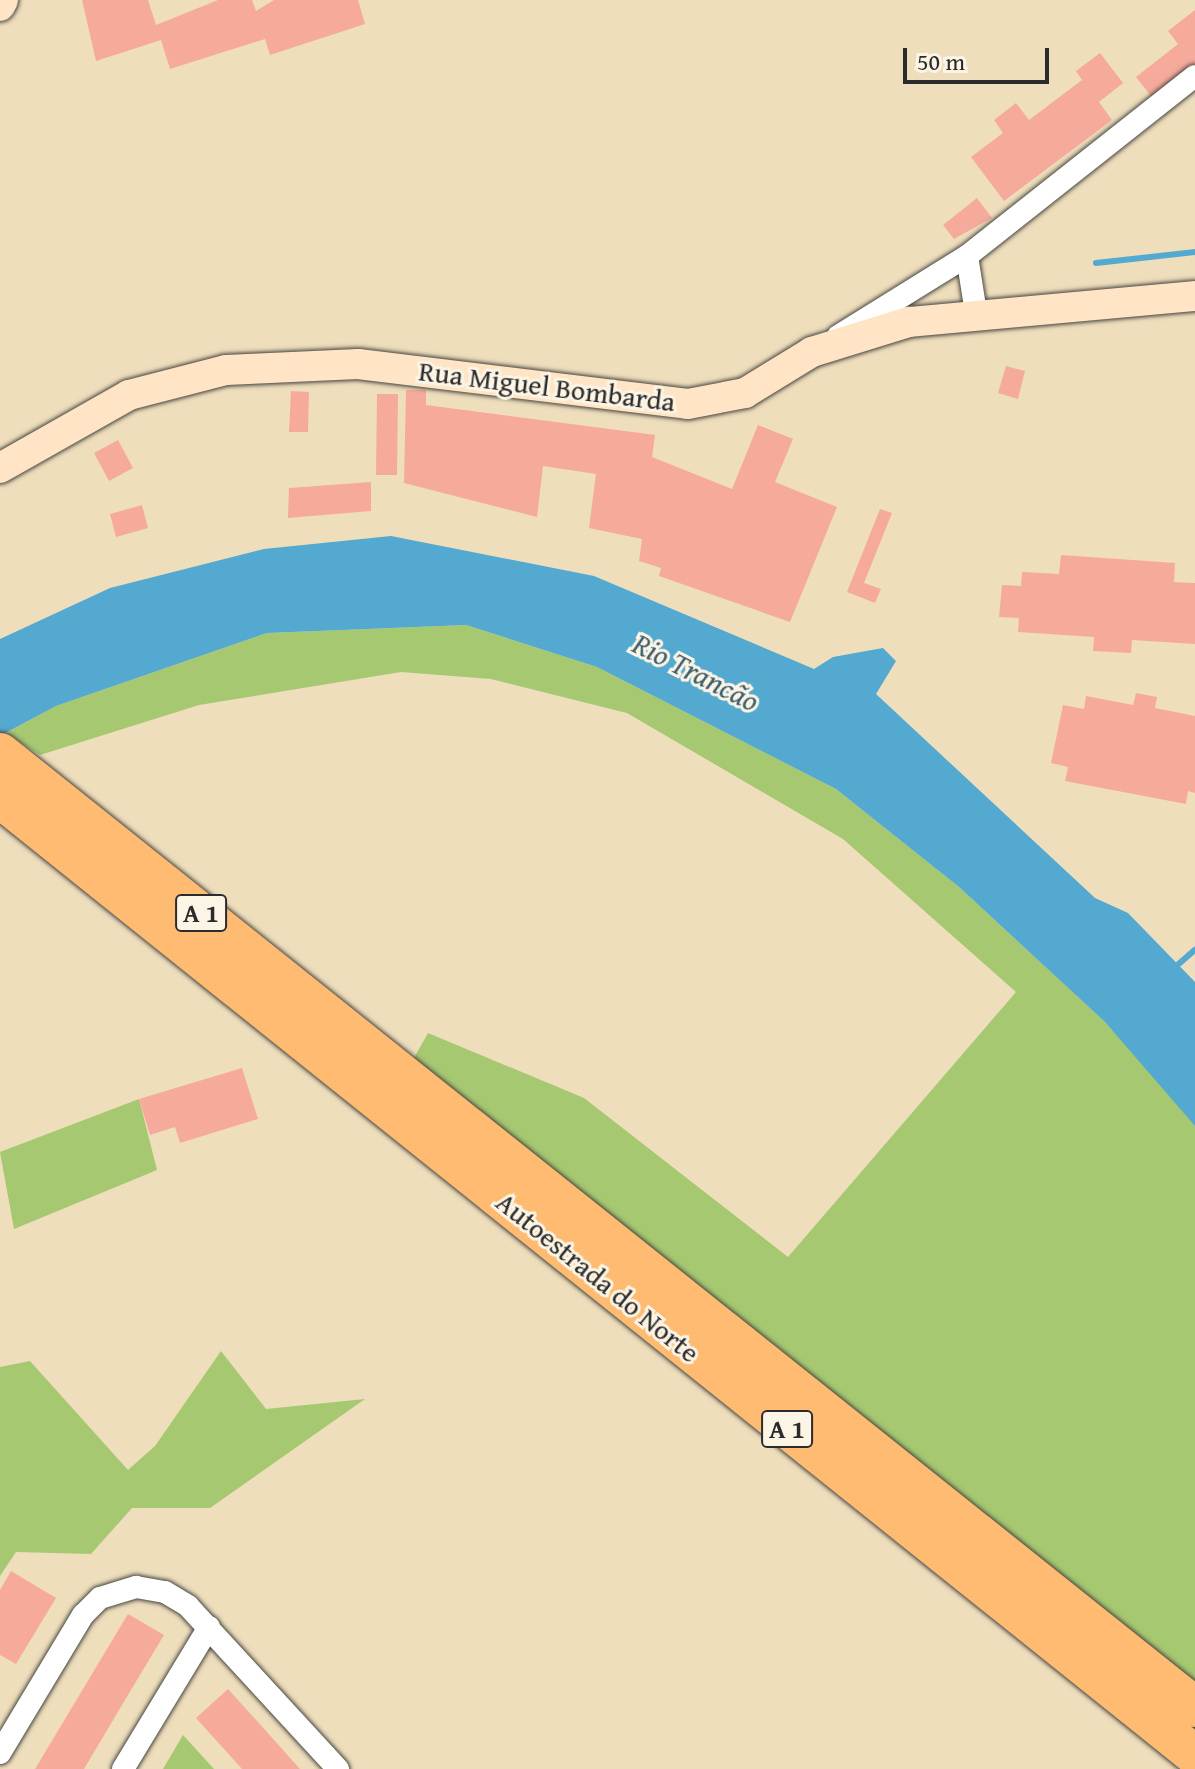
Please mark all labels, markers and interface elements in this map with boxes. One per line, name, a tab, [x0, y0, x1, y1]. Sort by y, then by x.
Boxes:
scale bar	[907, 32, 1053, 82]
text: 50 m	[917, 44, 965, 79]
street label: Rua Miguel Bombarda	[417, 354, 677, 418]
water label: Rio Trancão	[627, 625, 765, 719]
road number: A 1	[175, 891, 227, 935]
street label: Autoestrada do Norte	[490, 1185, 706, 1369]
road number: A 1	[761, 1407, 813, 1451]

